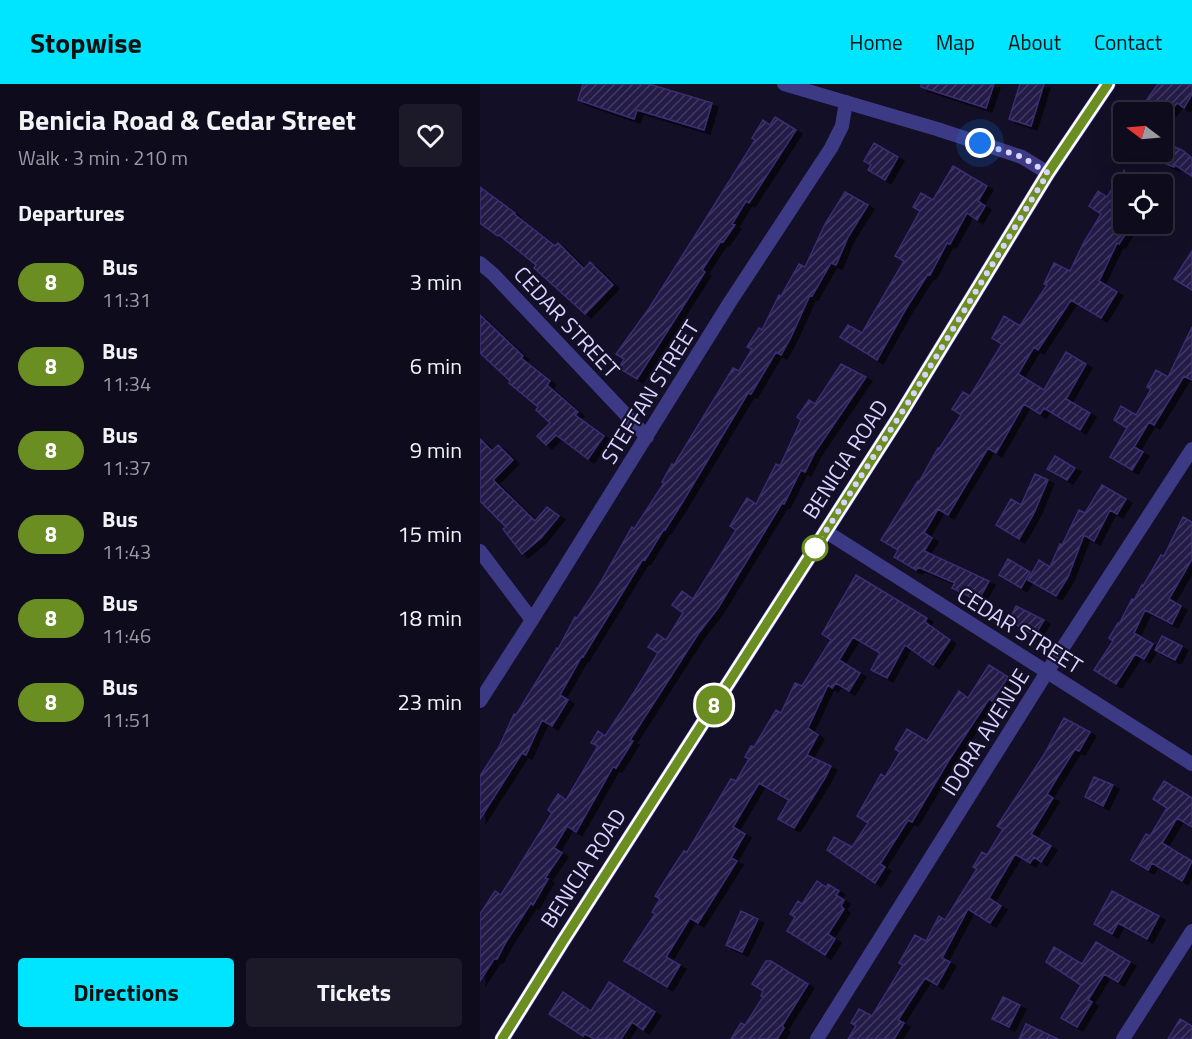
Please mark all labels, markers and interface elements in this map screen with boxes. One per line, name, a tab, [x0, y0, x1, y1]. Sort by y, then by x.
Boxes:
text: Stopwise	[30, 21, 142, 64]
text: Home	[849, 26, 903, 58]
text: Map	[936, 26, 975, 58]
text: About	[1008, 26, 1061, 58]
text: Contact	[1094, 26, 1162, 58]
text: Benicia Road & Cedar Street	[18, 98, 356, 141]
north arrow	[1113, 102, 1173, 162]
map controls	[1113, 102, 1173, 234]
button: heart	[399, 104, 462, 167]
your location	[965, 128, 995, 158]
text: Walk · 3 min · 210 m	[18, 142, 188, 173]
button: locate	[1113, 174, 1173, 234]
text: Departures	[18, 196, 125, 230]
text: Bus	[102, 250, 138, 284]
street label: CEDAR STREET	[506, 258, 628, 386]
text: 3 min	[410, 265, 462, 299]
text: 8	[45, 266, 57, 298]
text: 11:31	[102, 284, 151, 315]
street label: STEFFAN STREET	[592, 313, 708, 470]
text: Bus	[102, 334, 138, 368]
text: 6 min	[410, 349, 462, 383]
text: 8	[45, 350, 57, 382]
text: 11:34	[102, 368, 151, 399]
street label: BENICIA ROAD	[794, 393, 896, 525]
text: Bus	[102, 418, 138, 452]
text: 9 min	[410, 433, 462, 467]
text: 8	[45, 434, 57, 466]
text: 11:37	[102, 452, 151, 483]
text: Bus	[102, 502, 138, 536]
text: 15 min	[397, 517, 462, 551]
text: 8	[45, 518, 57, 550]
unlabelled marker	[802, 535, 828, 561]
text: 11:43	[102, 536, 151, 567]
street label: CEDAR STREET	[951, 578, 1090, 682]
text: Bus	[102, 586, 138, 620]
text: 18 min	[397, 601, 462, 635]
text: 8	[45, 602, 57, 634]
text: 11:46	[102, 620, 151, 651]
street label: IDORA AVENUE	[932, 662, 1038, 802]
text: Bus	[102, 670, 138, 704]
text: 23 min	[397, 685, 462, 719]
text: 8	[45, 686, 57, 718]
line badge: 8	[694, 686, 734, 724]
text: 8	[708, 689, 720, 721]
text: 11:51	[102, 704, 151, 735]
street label: BENICIA ROAD	[532, 802, 634, 934]
button: Directions	[18, 958, 234, 1027]
button: Tickets	[246, 958, 462, 1027]

